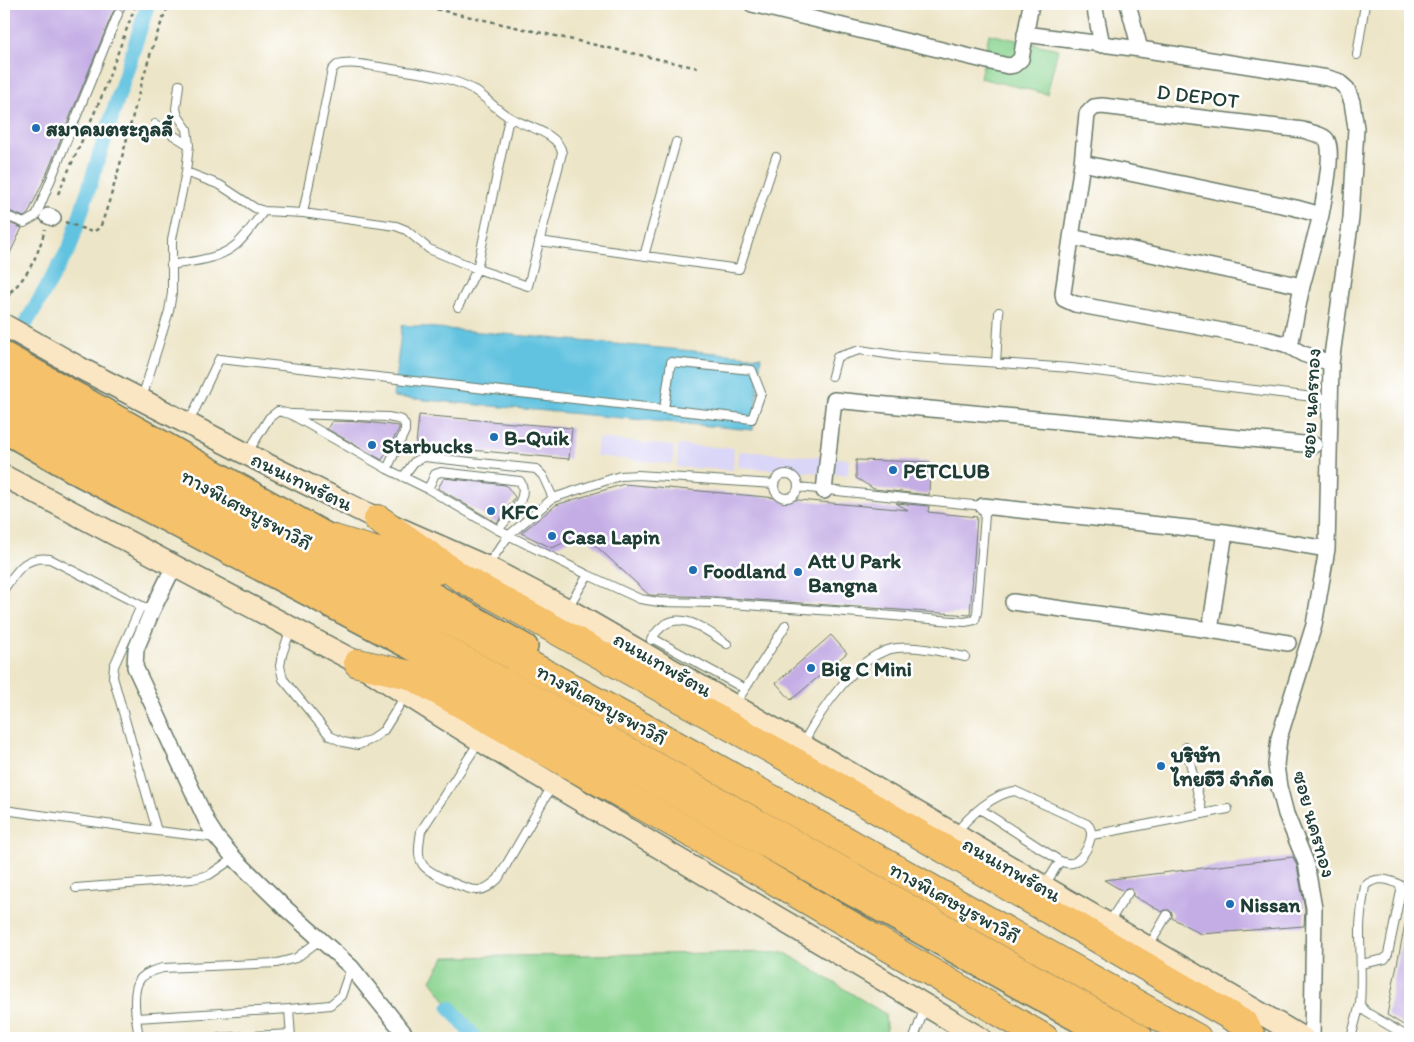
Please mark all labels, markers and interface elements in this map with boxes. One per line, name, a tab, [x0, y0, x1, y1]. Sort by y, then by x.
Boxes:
street label: D DEPOT	[1155, 79, 1241, 113]
place label: สมาคมตระกูลลี้	[46, 114, 174, 143]
marker: สมาคมตระกูลลี้	[30, 122, 42, 134]
street label: ซอย นครทอง	[1295, 347, 1325, 459]
place label: B-Quik	[504, 425, 570, 450]
marker: B-Quik	[488, 431, 500, 443]
place label: Starbucks	[382, 433, 473, 458]
marker: Starbucks	[366, 439, 378, 451]
street label: ถนนเทพรัตน	[247, 446, 357, 516]
place label: PETCLUB	[903, 458, 990, 483]
street label: ทางพิเศษบูรพาวิถี	[176, 463, 317, 557]
marker: PETCLUB	[887, 464, 899, 476]
place label: KFC	[501, 499, 539, 524]
marker: KFC	[485, 505, 497, 517]
place label: Casa Lapin	[562, 524, 660, 550]
marker: Casa Lapin	[546, 530, 558, 542]
place label: Att U Park Bangna	[807, 548, 901, 598]
place label: Foodland	[703, 558, 787, 583]
marker: Foodland	[687, 564, 699, 576]
marker: Att U Park Bangna	[792, 566, 804, 578]
street label: ถนนเทพรัตน	[609, 626, 717, 702]
place label: Big C Mini	[821, 656, 912, 682]
street label: ทางพิเศษบูรพาวิถี	[531, 658, 672, 752]
marker: Big C Mini	[805, 662, 817, 674]
place label: บริษัท ไทยอีวี จำกัด	[1170, 742, 1274, 791]
marker: บริษัท ไทยอีวี จำกัด	[1155, 760, 1167, 772]
street label: ซอย นครทอง	[1288, 768, 1342, 880]
street label: ถนนเทพรัตน	[958, 831, 1066, 907]
street label: ทางพิเศษบูรพาวิถี	[884, 856, 1025, 950]
place label: Nissan	[1240, 892, 1301, 917]
marker: Nissan	[1224, 898, 1236, 910]

